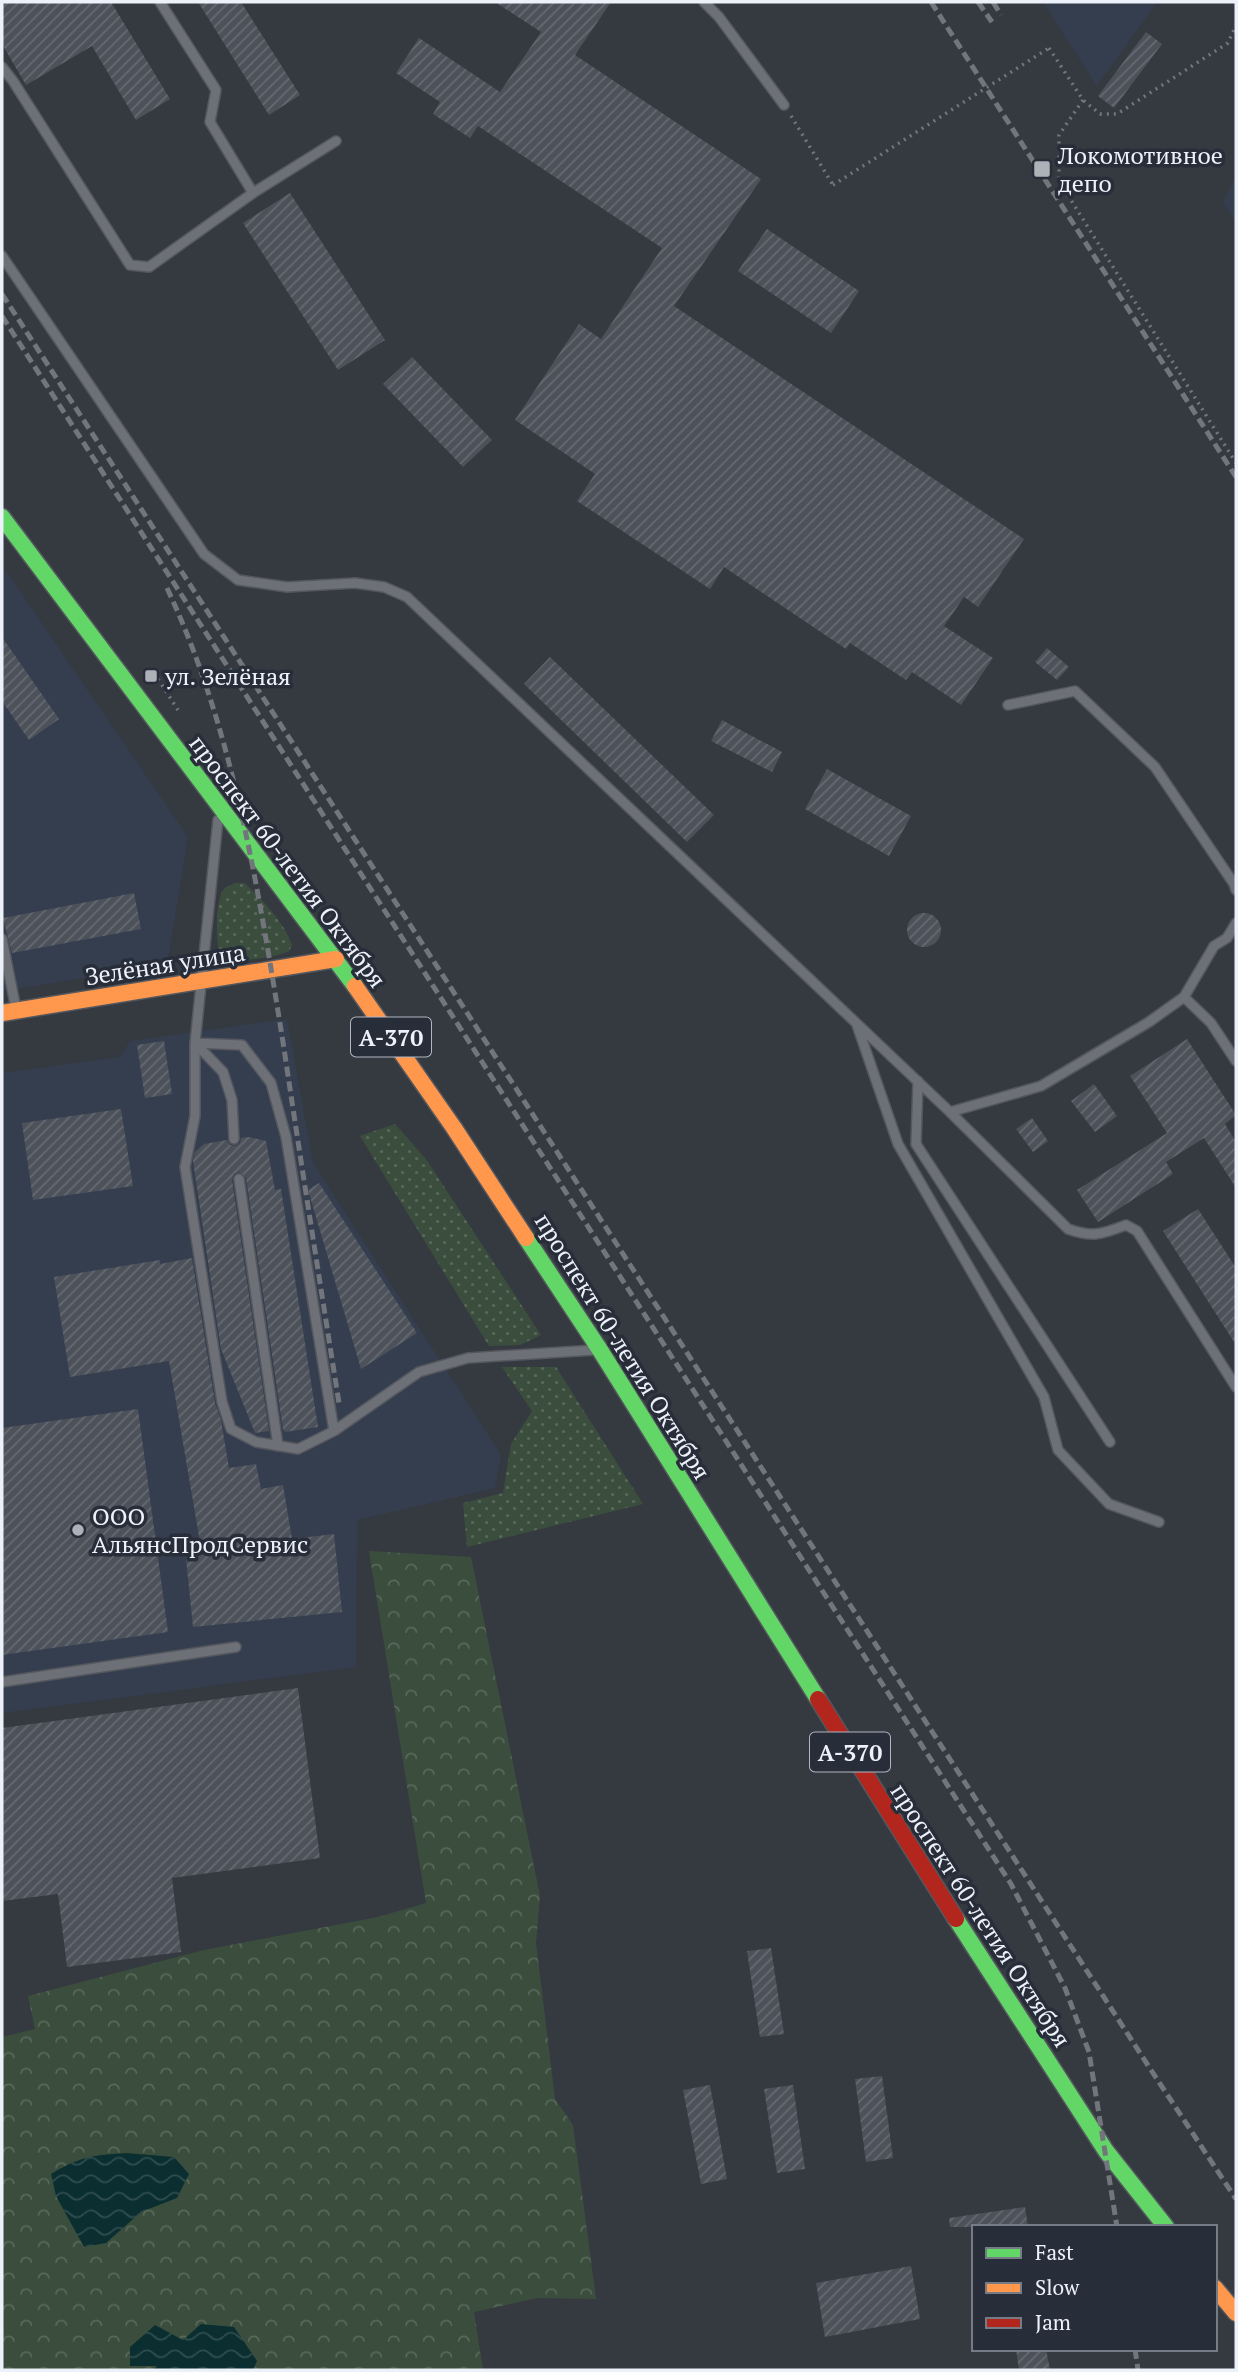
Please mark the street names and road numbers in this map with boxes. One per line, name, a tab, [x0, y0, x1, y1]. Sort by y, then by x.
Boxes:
street label: проспект 60-летия Октября	[182, 728, 394, 994]
street label: Зелёная улица	[83, 936, 247, 992]
road number: А-370	[351, 1018, 431, 1056]
street label: проспект 60-летия Октября	[528, 1207, 718, 1485]
road number: А-370	[810, 1732, 890, 1772]
street label: проспект 60-летия Октября	[884, 1777, 1078, 2053]

